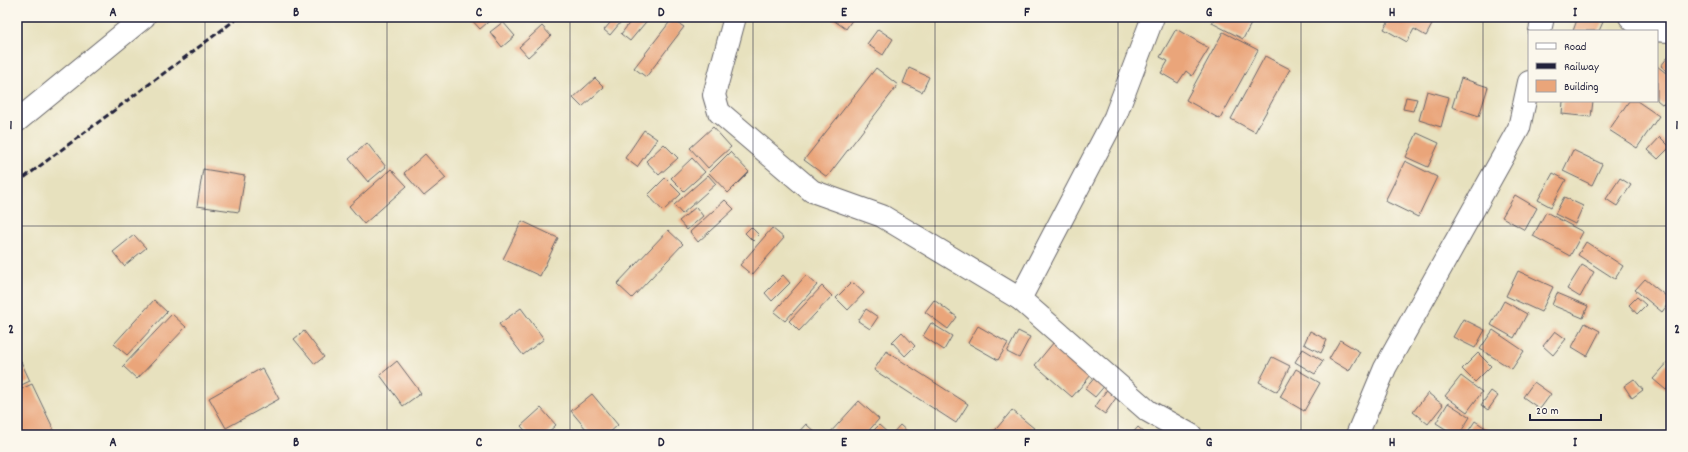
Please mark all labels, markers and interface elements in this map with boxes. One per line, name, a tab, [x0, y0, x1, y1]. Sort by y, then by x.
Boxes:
text: A	[109, 4, 117, 23]
text: B	[293, 4, 299, 23]
text: C	[476, 4, 483, 23]
text: D	[658, 4, 665, 23]
text: E	[841, 4, 848, 23]
text: F	[1024, 4, 1030, 23]
text: G	[1206, 4, 1213, 23]
text: H	[1389, 4, 1396, 23]
text: I	[1573, 4, 1578, 23]
legend	[1528, 30, 1658, 102]
text: Road	[1564, 39, 1586, 56]
text: Railway	[1564, 59, 1600, 76]
text: Building	[1564, 79, 1599, 96]
text: 1	[10, 117, 13, 136]
text: 1	[1676, 117, 1679, 136]
text: 2	[8, 321, 14, 340]
text: 2	[1674, 321, 1680, 340]
scale bar	[1530, 396, 1601, 422]
text: 20 m	[1536, 403, 1559, 420]
text: A	[109, 434, 117, 452]
text: B	[293, 434, 299, 452]
text: C	[476, 434, 483, 452]
text: D	[658, 434, 665, 452]
text: E	[841, 434, 848, 452]
text: F	[1024, 434, 1030, 452]
text: G	[1206, 434, 1213, 452]
text: H	[1389, 434, 1396, 452]
text: I	[1573, 434, 1578, 452]

